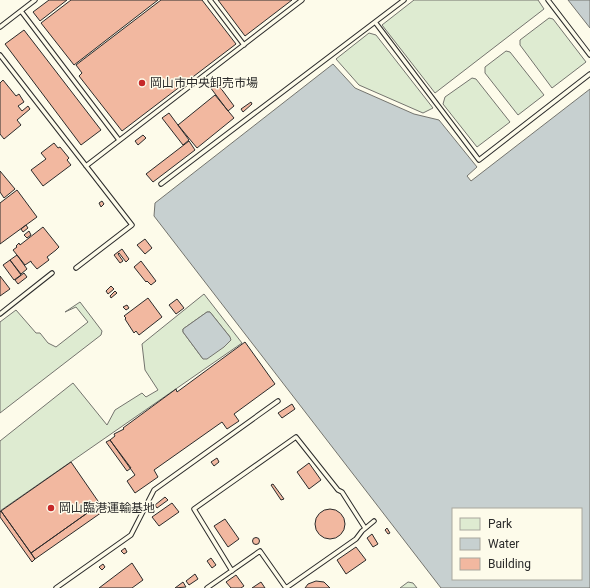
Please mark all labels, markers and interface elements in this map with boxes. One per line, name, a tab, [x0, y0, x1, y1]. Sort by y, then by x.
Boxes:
place label: 岡山市中央卸売市場	[150, 76, 258, 90]
marker: 岡山市中央卸売市場	[137, 78, 147, 88]
place label: 岡山臨港運輸基地	[59, 501, 155, 515]
marker: 岡山臨港運輸基地	[46, 503, 56, 513]
legend	[452, 508, 582, 580]
text: Park	[488, 517, 513, 531]
text: Water	[488, 537, 519, 551]
text: Building	[488, 557, 531, 571]

